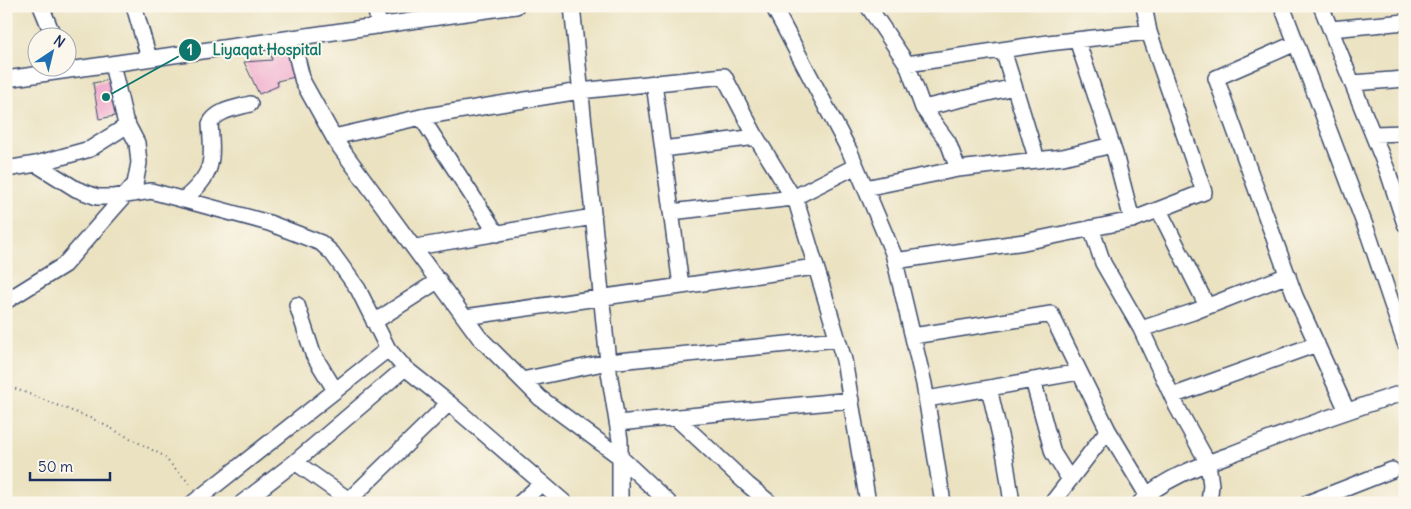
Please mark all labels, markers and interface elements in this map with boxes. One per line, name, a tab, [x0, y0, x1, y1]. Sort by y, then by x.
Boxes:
north arrow	[28, 28, 78, 78]
text: N	[50, 31, 69, 52]
callout: Liyaqat Hospital	[177, 35, 331, 65]
text: 1	[187, 40, 193, 59]
text: Liyaqat Hospital	[213, 40, 321, 60]
scale bar	[30, 449, 110, 481]
text: 50 m	[38, 457, 73, 476]

